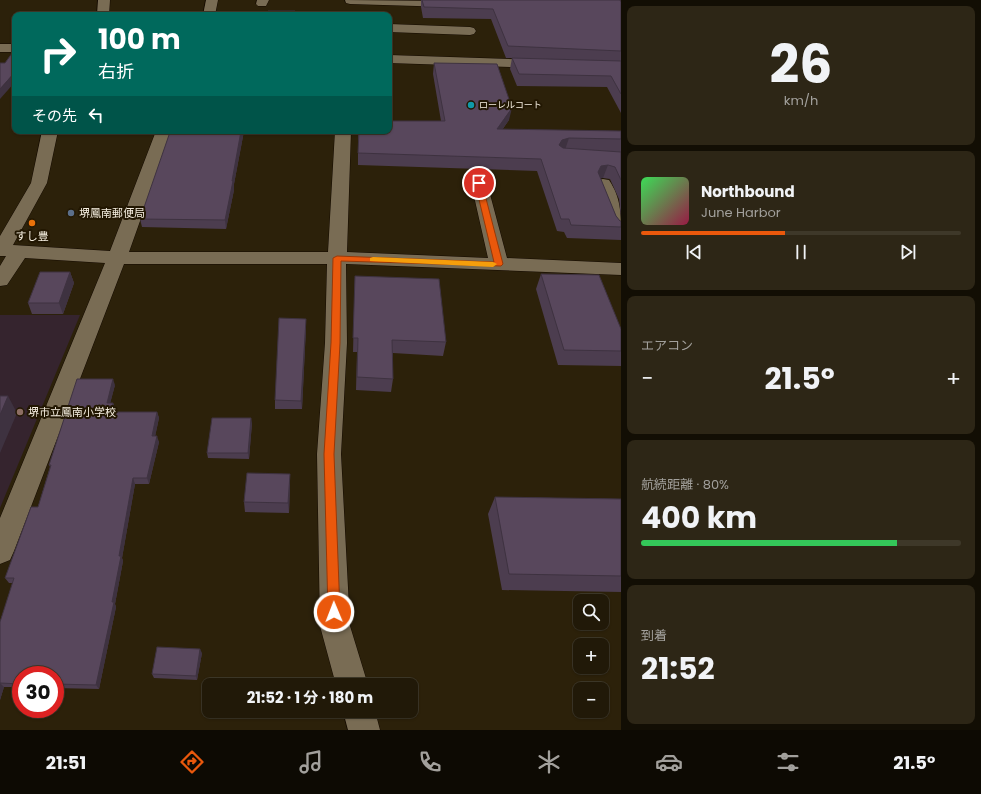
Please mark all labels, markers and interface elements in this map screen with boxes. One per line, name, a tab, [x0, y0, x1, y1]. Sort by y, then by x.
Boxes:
text: 100 m	[98, 20, 181, 59]
icon: right	[32, 28, 84, 80]
text: 26	[770, 28, 832, 101]
text: 右折	[98, 59, 134, 84]
text: km/h	[784, 91, 818, 110]
place label: ローレルコート	[479, 99, 542, 111]
marker: ローレルコート	[466, 100, 476, 110]
icon: left	[85, 104, 107, 126]
text: その先	[32, 105, 77, 126]
pin	[462, 166, 496, 200]
icon: arrive	[468, 172, 490, 194]
text: Northbound	[701, 181, 795, 202]
text: June Harbor	[701, 203, 781, 222]
place label: 堺鳳南郵便局	[79, 205, 145, 221]
marker: 堺鳳南郵便局	[66, 208, 76, 218]
marker: すし豊	[27, 218, 37, 228]
place label: すし豊	[16, 228, 49, 244]
icon: previous	[683, 241, 705, 263]
icon: pause	[790, 241, 812, 263]
icon: next	[897, 241, 919, 263]
text: エアコン	[641, 336, 693, 355]
text: 21.5°	[764, 357, 835, 400]
text: −	[641, 363, 653, 394]
text: +	[946, 363, 961, 394]
place label: 堺市立鳳南小学校	[28, 404, 116, 420]
marker: 堺市立鳳南小学校	[15, 407, 25, 417]
text: 航続距離 · 80%	[641, 475, 729, 494]
text: 400 km	[641, 496, 757, 539]
position arrow	[313, 591, 355, 633]
map controls	[573, 594, 609, 718]
button: search	[573, 594, 609, 630]
text: 到着	[641, 626, 667, 645]
button: +	[573, 638, 609, 674]
text: 21:52	[641, 647, 715, 690]
speed limit sign: 30	[12, 666, 64, 718]
button: −	[573, 682, 609, 718]
text: 21:52 · 1 分 · 180 m	[247, 687, 373, 708]
icon: directions	[178, 748, 206, 776]
icon: music	[297, 748, 325, 776]
icon: phone	[416, 748, 444, 776]
icon: climate	[535, 748, 563, 776]
icon: car	[655, 748, 683, 776]
icon: filters	[774, 748, 802, 776]
text: 21:51	[46, 750, 86, 775]
text: 21.5°	[893, 750, 935, 775]

